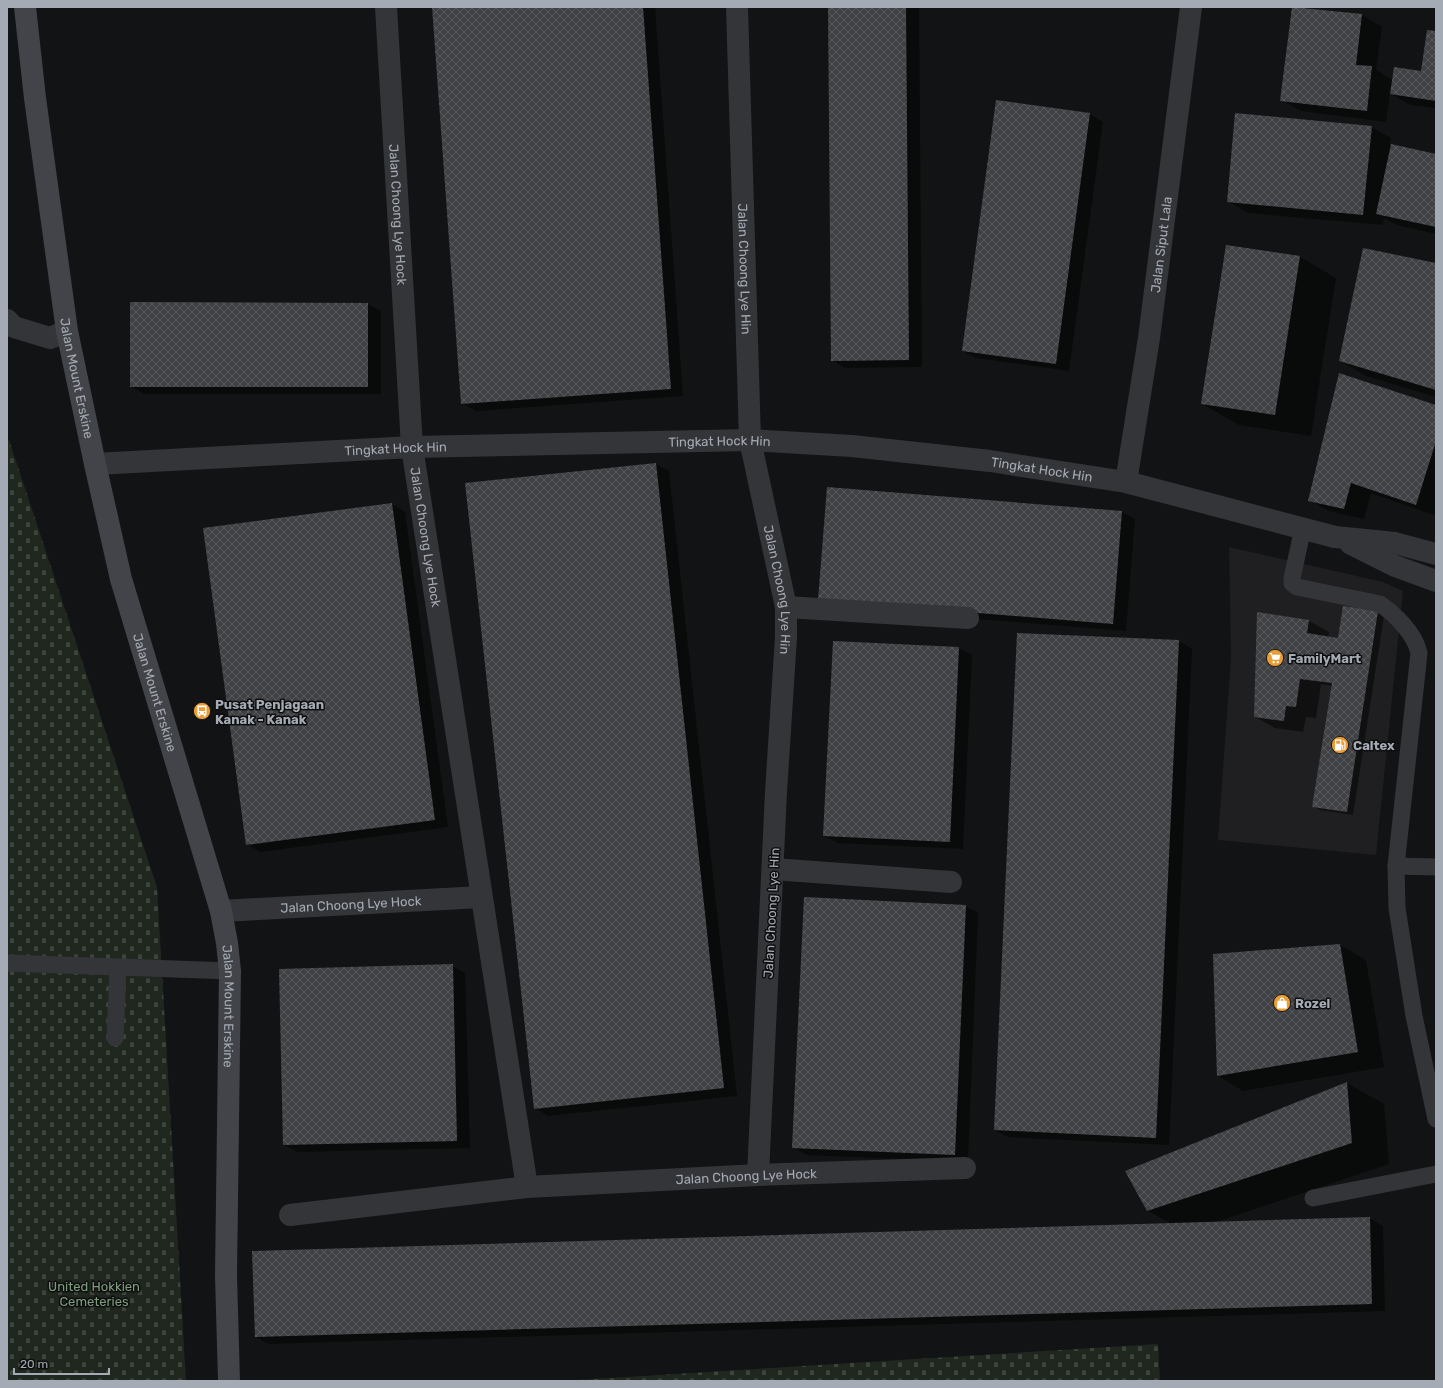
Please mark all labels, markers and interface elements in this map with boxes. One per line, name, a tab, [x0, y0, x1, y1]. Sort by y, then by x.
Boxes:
street label: Jalan Choong Lye Hock	[386, 144, 409, 286]
street label: Jalan Siput Lala	[1148, 196, 1175, 294]
street label: Jalan Choong Lye Hin	[735, 203, 754, 335]
street label: Jalan Mount Erskine	[57, 317, 96, 440]
street label: Tingkat Hock Hin	[668, 433, 771, 450]
street label: Tingkat Hock Hin	[344, 439, 447, 459]
street label: Tingkat Hock Hin	[990, 454, 1094, 485]
street label: Jalan Choong Lye Hock	[407, 466, 444, 609]
street label: Jalan Choong Lye Hin	[761, 524, 793, 655]
street label: Jalan Mount Erskine	[130, 631, 180, 754]
supermarket icon: FamilyMart	[1265, 648, 1285, 668]
place label: FamilyMart	[1288, 651, 1361, 666]
place label: Pusat Penjagaan Kanak - Kanak	[215, 697, 324, 727]
bus stop icon: Pusat Penjagaan Kanak - Kanak	[192, 701, 212, 721]
fuel station icon: Caltex	[1330, 735, 1350, 755]
place label: Caltex	[1353, 738, 1395, 753]
street label: Jalan Choong Lye Hin	[761, 847, 783, 979]
street label: Jalan Choong Lye Hock	[280, 893, 422, 916]
street label: Jalan Mount Erskine	[219, 944, 237, 1068]
shop icon: Rozel	[1272, 993, 1292, 1013]
place label: Rozel	[1295, 996, 1330, 1011]
street label: Jalan Choong Lye Hock	[675, 1166, 817, 1187]
park label: United Hokkien Cemeteries	[48, 1279, 140, 1309]
scale bar	[14, 1350, 109, 1376]
text: 20 m	[20, 1357, 48, 1371]

